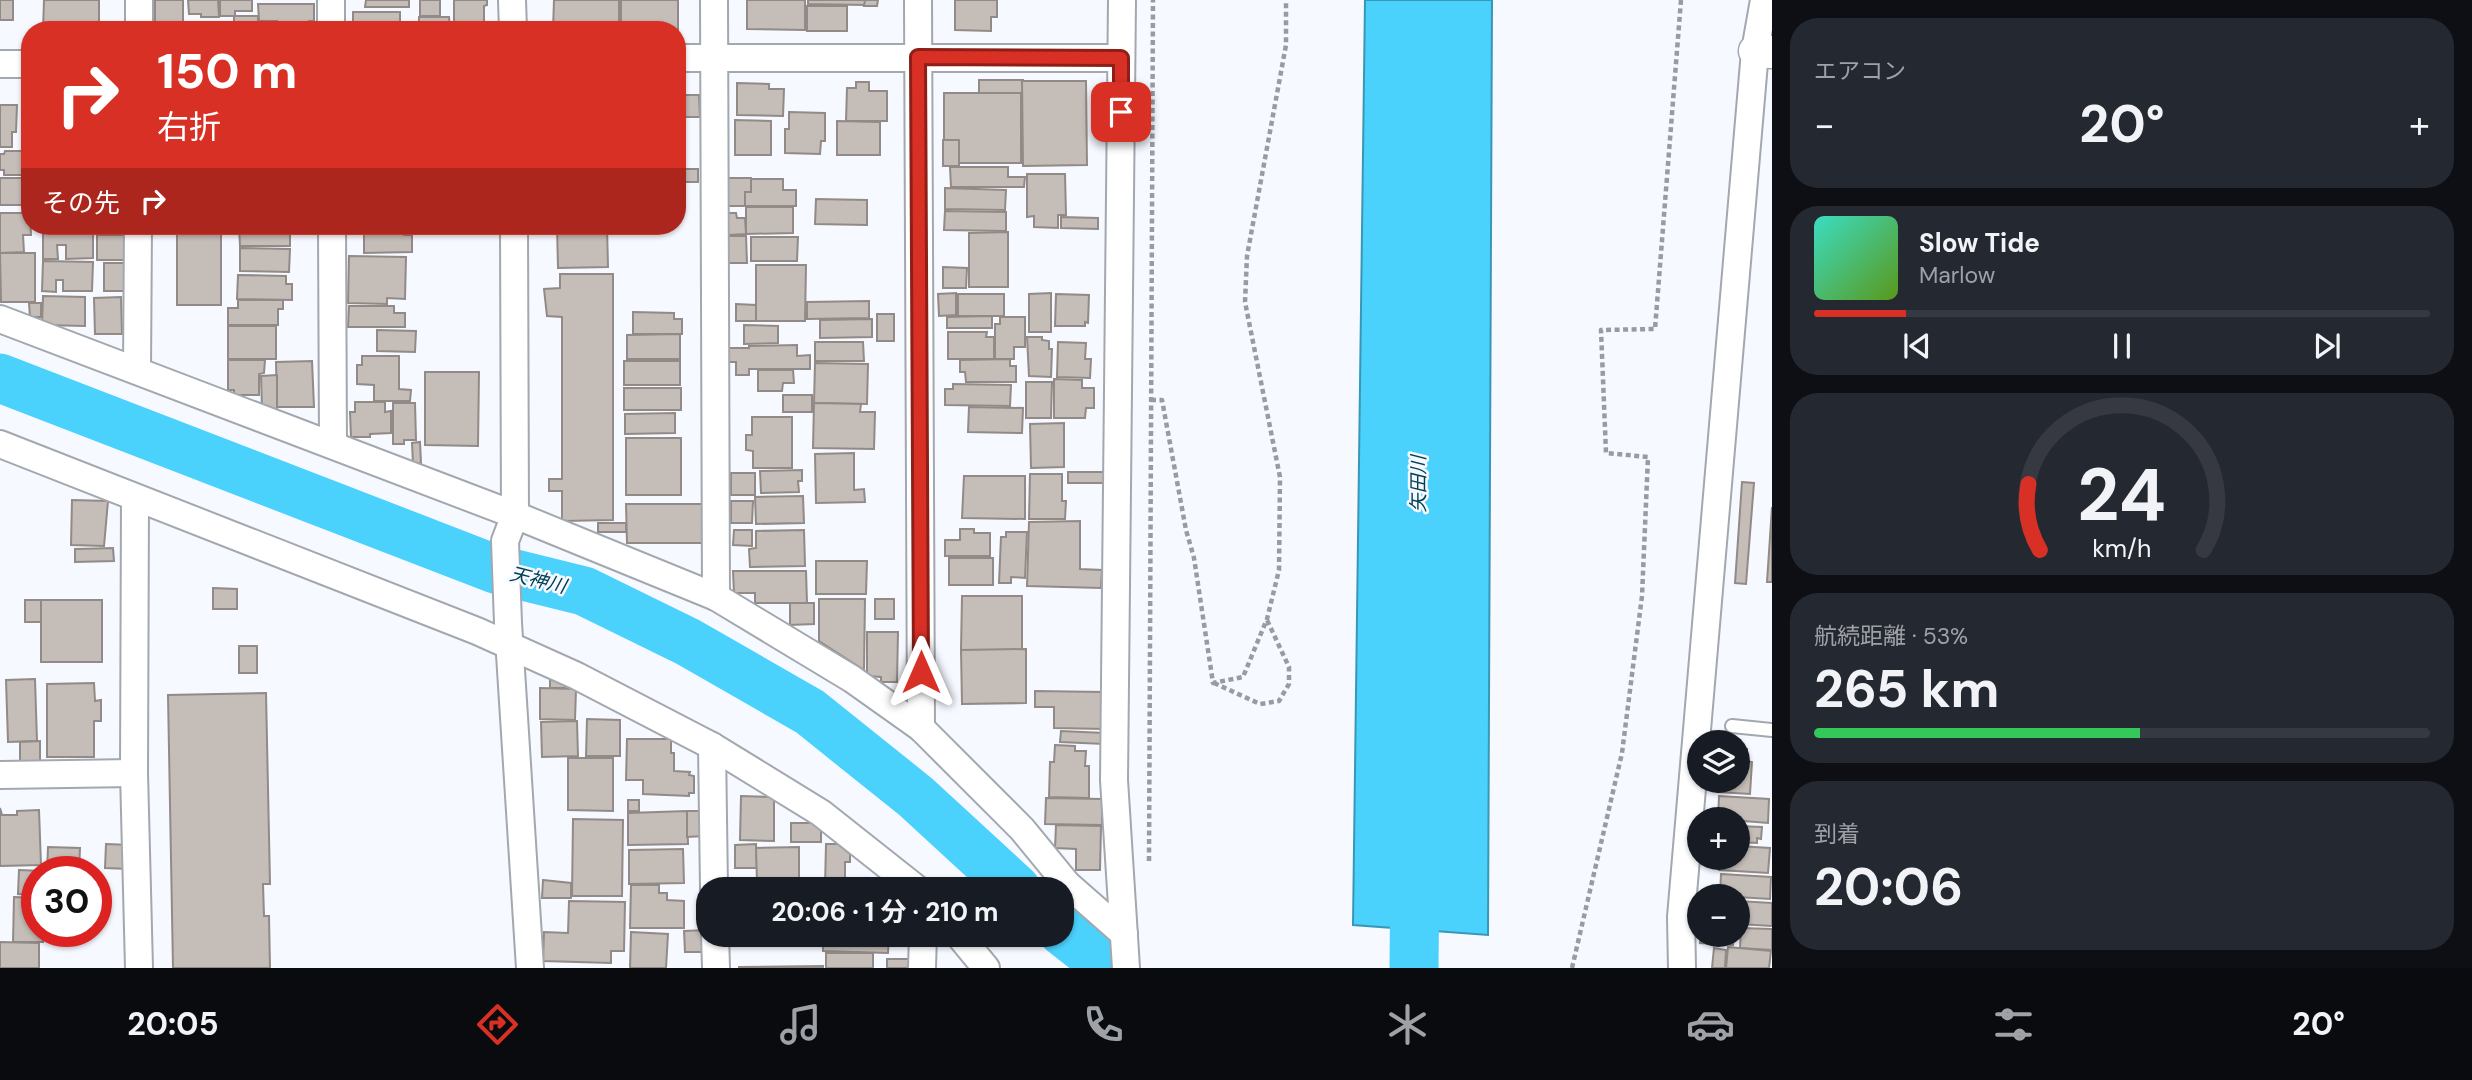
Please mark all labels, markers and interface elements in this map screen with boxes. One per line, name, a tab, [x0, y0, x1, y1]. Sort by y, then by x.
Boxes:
text: 150 m	[157, 39, 297, 103]
icon: right	[42, 49, 133, 140]
text: エアコン	[1814, 56, 1906, 86]
pin	[1091, 82, 1151, 142]
text: 20°	[2079, 90, 2165, 158]
icon: arrive	[1102, 93, 1140, 131]
text: −	[1814, 100, 1835, 150]
text: +	[2409, 100, 2430, 150]
text: 右折	[157, 106, 221, 148]
icon: right	[134, 182, 172, 220]
text: その先	[42, 186, 120, 220]
text: Slow Tide	[1919, 226, 2040, 260]
text: Marlow	[1919, 260, 1995, 290]
icon: previous	[1898, 327, 1936, 365]
icon: pause	[2103, 327, 2141, 365]
icon: next	[2308, 327, 2346, 365]
text: 24	[2078, 448, 2166, 543]
water label: 矢田川	[1406, 454, 1431, 513]
text: km/h	[2092, 532, 2152, 565]
water label: 天神川	[507, 561, 571, 600]
text: 航続距離 · 53%	[1814, 621, 1968, 651]
position arrow	[884, 635, 958, 709]
text: 265 km	[1814, 655, 1999, 723]
map controls	[1687, 730, 1750, 947]
button: layers	[1687, 730, 1750, 793]
button: +	[1687, 807, 1750, 870]
text: 到着	[1814, 819, 1860, 849]
text: 20:06	[1814, 853, 1963, 921]
speed limit sign: 30	[21, 856, 112, 947]
button: −	[1687, 884, 1750, 947]
text: 20:06 · 1 分 · 210 m	[771, 895, 999, 929]
icon: directions	[473, 1000, 522, 1049]
icon: music	[776, 1000, 825, 1049]
icon: phone	[1079, 1000, 1128, 1049]
icon: climate	[1383, 1000, 1432, 1049]
icon: car	[1686, 1000, 1735, 1049]
icon: filters	[1989, 1000, 2038, 1049]
text: 20:05	[127, 1003, 219, 1045]
text: 20°	[2292, 1003, 2345, 1045]

